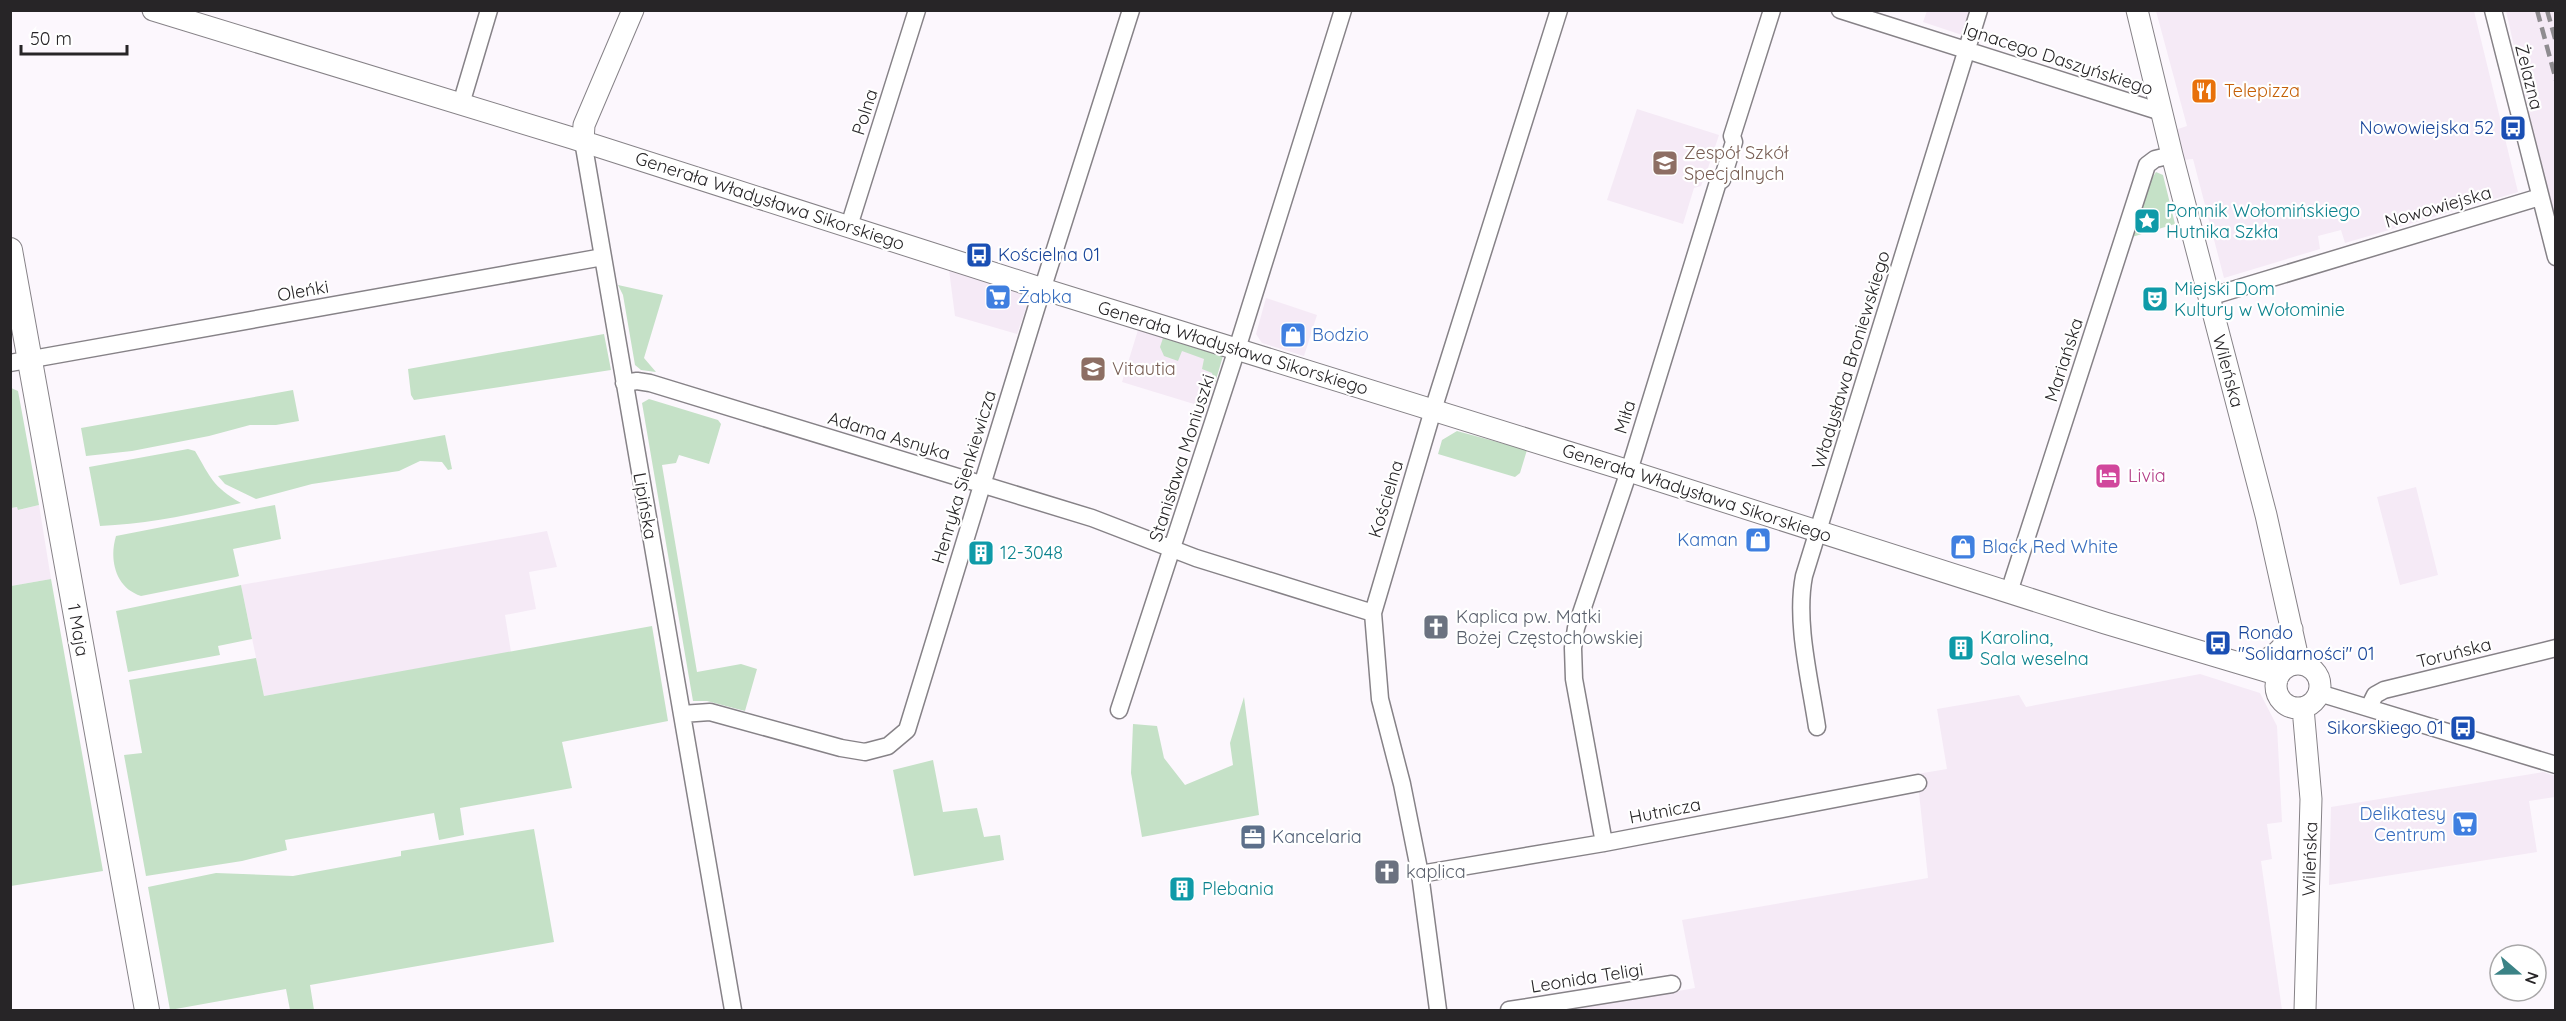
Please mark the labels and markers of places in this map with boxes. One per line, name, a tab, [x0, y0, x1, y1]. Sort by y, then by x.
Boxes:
restaurant icon: Telepizza	[2189, 76, 2219, 106]
place label: Telepizza	[2224, 79, 2300, 102]
bus stop icon: Nowowiejska 52	[2498, 113, 2528, 143]
place label: Nowowiejska 52	[2360, 116, 2494, 139]
place label: Zespół Szkół Specjalnych	[1684, 141, 1789, 185]
school or university icon: Zespół Szkół Specjalnych	[1650, 148, 1680, 178]
place label: Pomnik Wołomińskiego Hutnika Szkła	[2166, 199, 2360, 243]
place icon: Pomnik Wołomińskiego Hutnika Szkła	[2132, 206, 2162, 236]
bus stop icon: Kościelna 01	[964, 240, 994, 270]
place label: Kościelna 01	[998, 243, 1100, 266]
place label: Miejski Dom Kultury w Wołominie	[2174, 277, 2345, 321]
supermarket icon: Żabka	[983, 282, 1013, 312]
theatre icon: Miejski Dom Kultury w Wołominie	[2140, 284, 2170, 314]
place label: Żabka	[1018, 285, 1072, 308]
shop icon: Bodzio	[1278, 320, 1308, 350]
place label: Bodzio	[1312, 323, 1369, 346]
school or university icon: Vitautia	[1078, 354, 1108, 384]
place label: Vitautia	[1112, 357, 1176, 380]
hotel icon: Livia	[2093, 461, 2123, 491]
place label: Livia	[2128, 464, 2166, 487]
shop icon: Kaman	[1743, 525, 1773, 555]
place label: Kaman	[1677, 528, 1738, 551]
shop icon: Black Red White	[1948, 532, 1978, 562]
place label: Black Red White	[1982, 535, 2118, 558]
building icon: 12-3048	[966, 538, 996, 568]
place label: 12-3048	[1000, 541, 1063, 564]
place label: Kaplica pw. Matki Bożej Częstochowskiej	[1456, 605, 1644, 649]
church icon: Kaplica pw. Matki Bożej Częstochowskiej	[1421, 612, 1451, 642]
place label: Rondo "Solidarności" 01	[2238, 621, 2375, 665]
place label: Karolina, Sala weselna	[1980, 626, 2089, 670]
bus stop icon: Rondo "Solidarności" 01	[2203, 628, 2233, 658]
building icon: Karolina, Sala weselna	[1946, 633, 1976, 663]
bus stop icon: Sikorskiego 01	[2448, 713, 2478, 743]
place label: Sikorskiego 01	[2327, 716, 2444, 739]
place label: Delikatesy Centrum	[2359, 802, 2446, 846]
supermarket icon: Delikatesy Centrum	[2450, 809, 2480, 839]
office icon: Kancelaria	[1238, 822, 1268, 852]
place label: Kancelaria	[1272, 825, 1362, 848]
church icon: kaplica	[1372, 857, 1402, 887]
place label: kaplica	[1406, 860, 1466, 883]
building icon: Plebania	[1167, 874, 1197, 904]
place label: Plebania	[1202, 877, 1274, 900]

